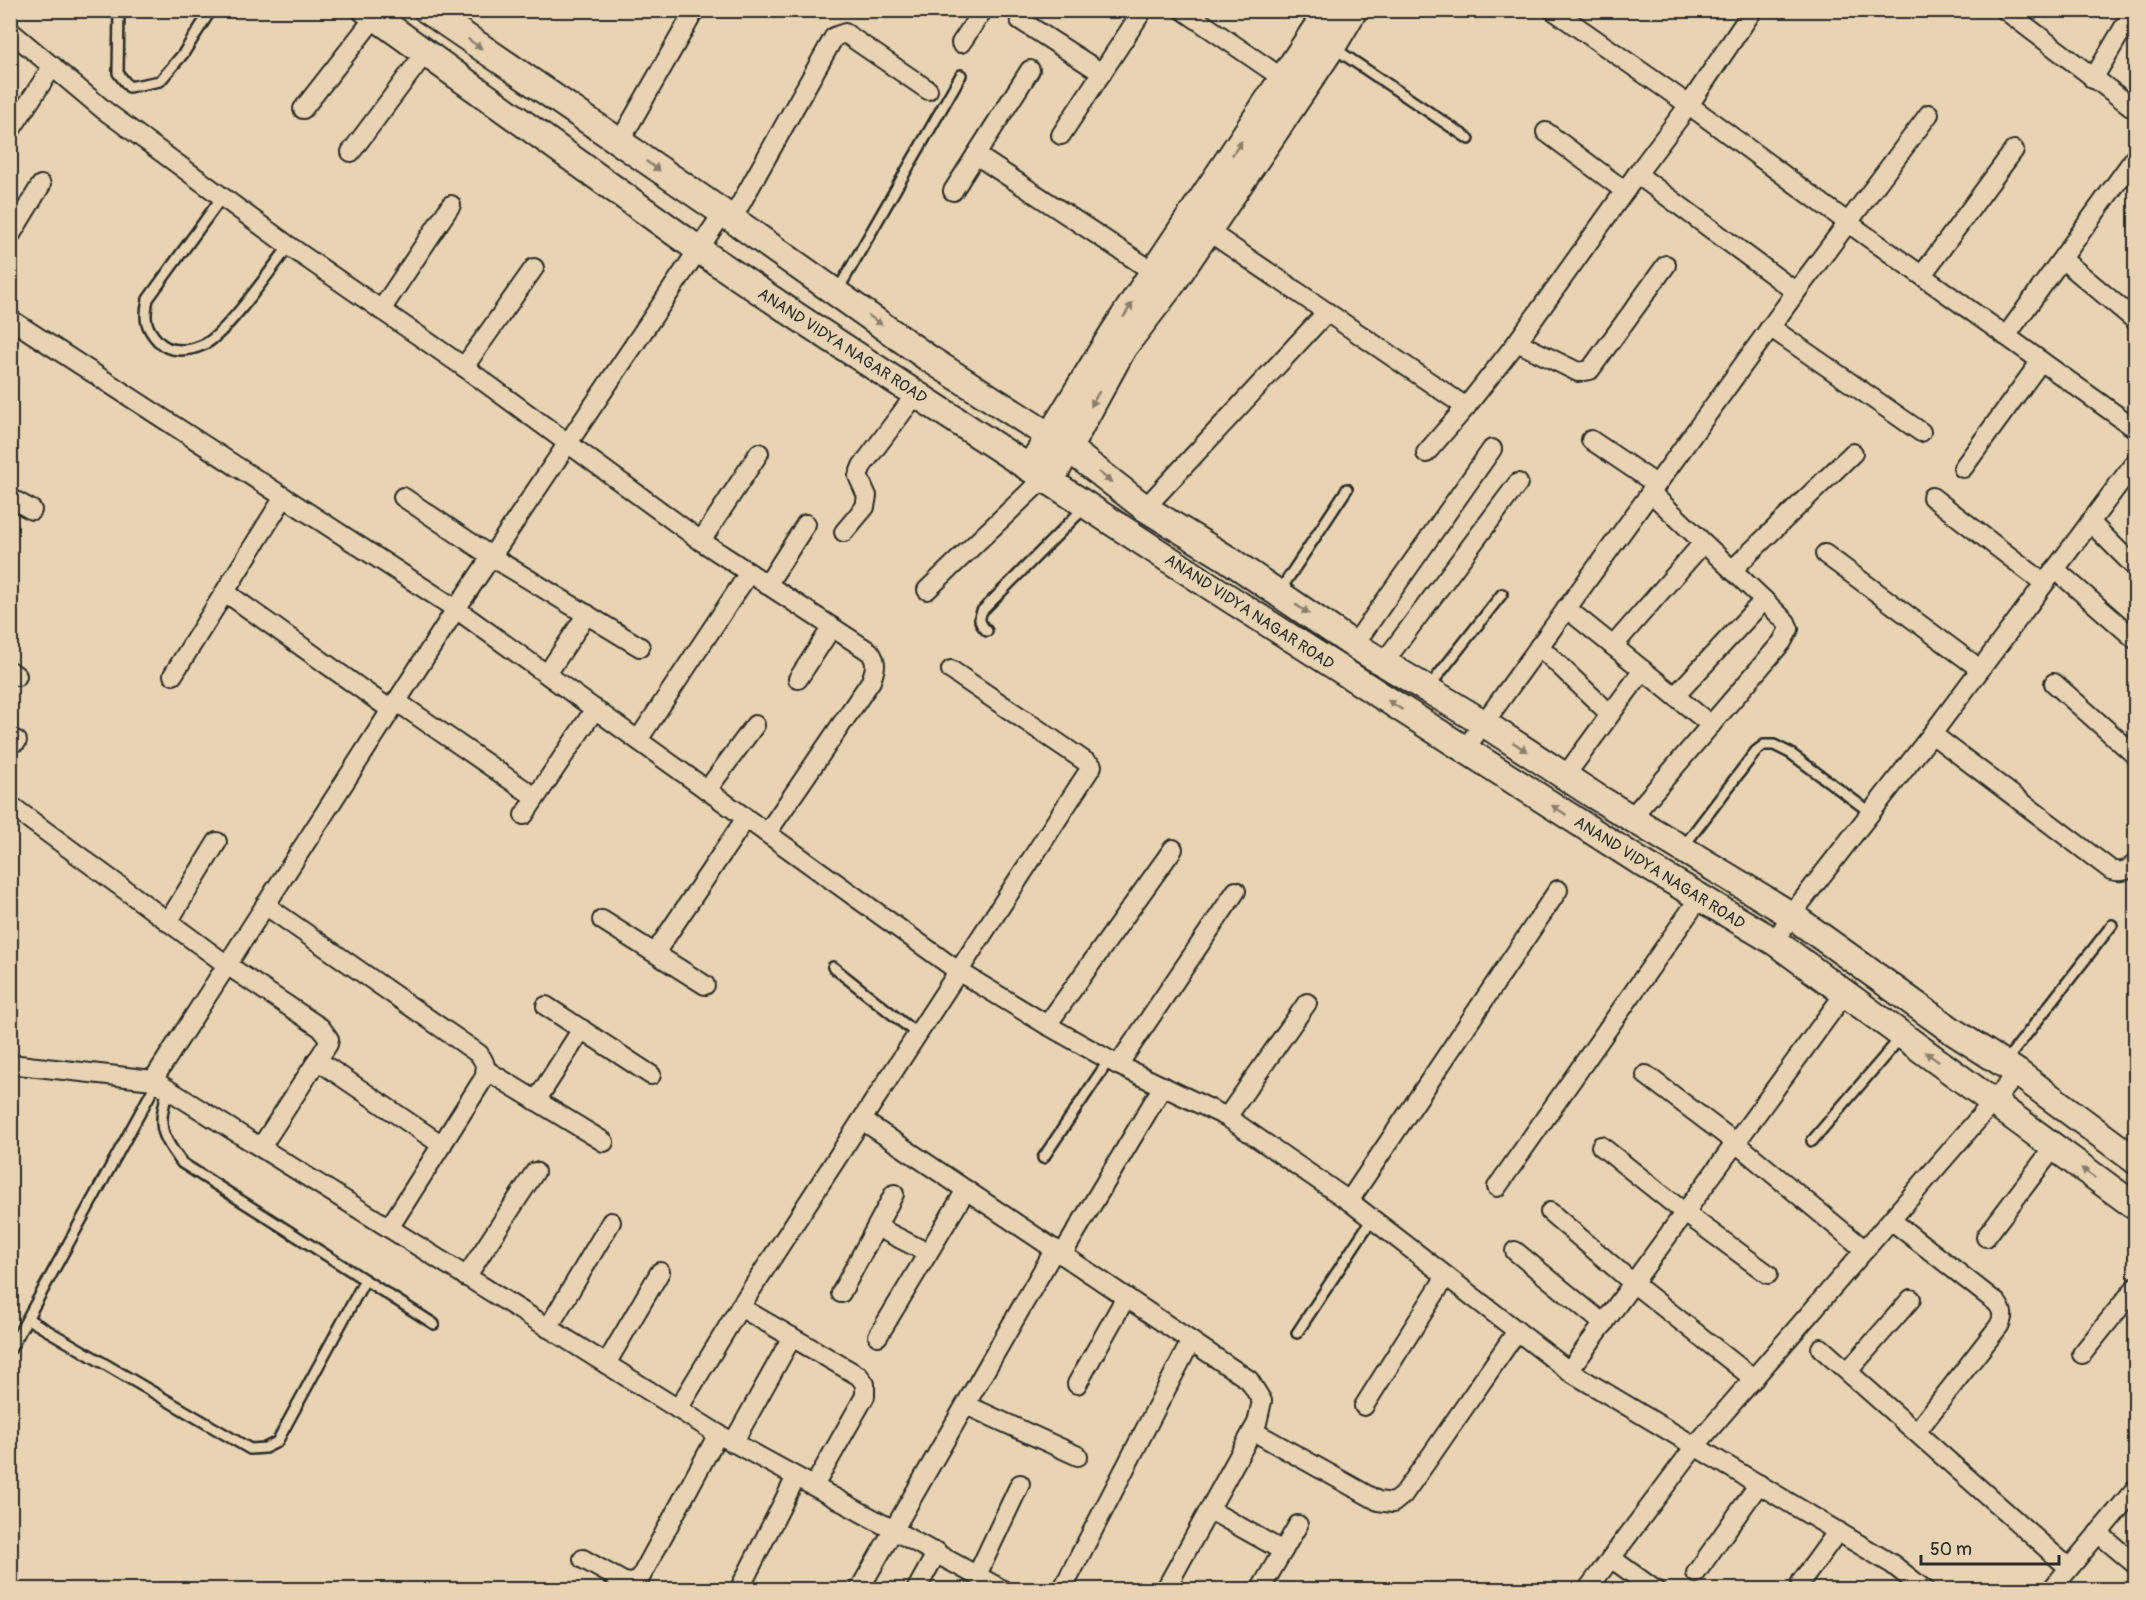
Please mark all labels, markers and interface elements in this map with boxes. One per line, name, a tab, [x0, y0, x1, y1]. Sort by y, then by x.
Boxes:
one-way arrow	[466, 38, 482, 50]
one-way arrow	[1231, 140, 1242, 156]
one-way arrow	[644, 160, 660, 172]
street label: ANAND VIDYA NAGAR ROAD	[754, 284, 931, 408]
one-way arrow	[1123, 302, 1134, 318]
one-way arrow	[867, 314, 883, 326]
one-way arrow	[1090, 391, 1100, 408]
one-way arrow	[1098, 471, 1113, 483]
street label: ANAND VIDYA NAGAR ROAD	[1161, 550, 1338, 674]
one-way arrow	[1294, 603, 1310, 615]
one-way arrow	[1387, 699, 1403, 710]
one-way arrow	[1512, 741, 1528, 752]
one-way arrow	[1552, 804, 1568, 816]
street label: ANAND VIDYA NAGAR ROAD	[1570, 812, 1749, 934]
one-way arrow	[1924, 1051, 1940, 1063]
one-way arrow	[2081, 1167, 2096, 1179]
scale bar	[1921, 1528, 2059, 1566]
text: 50 m	[1930, 1538, 1972, 1561]

